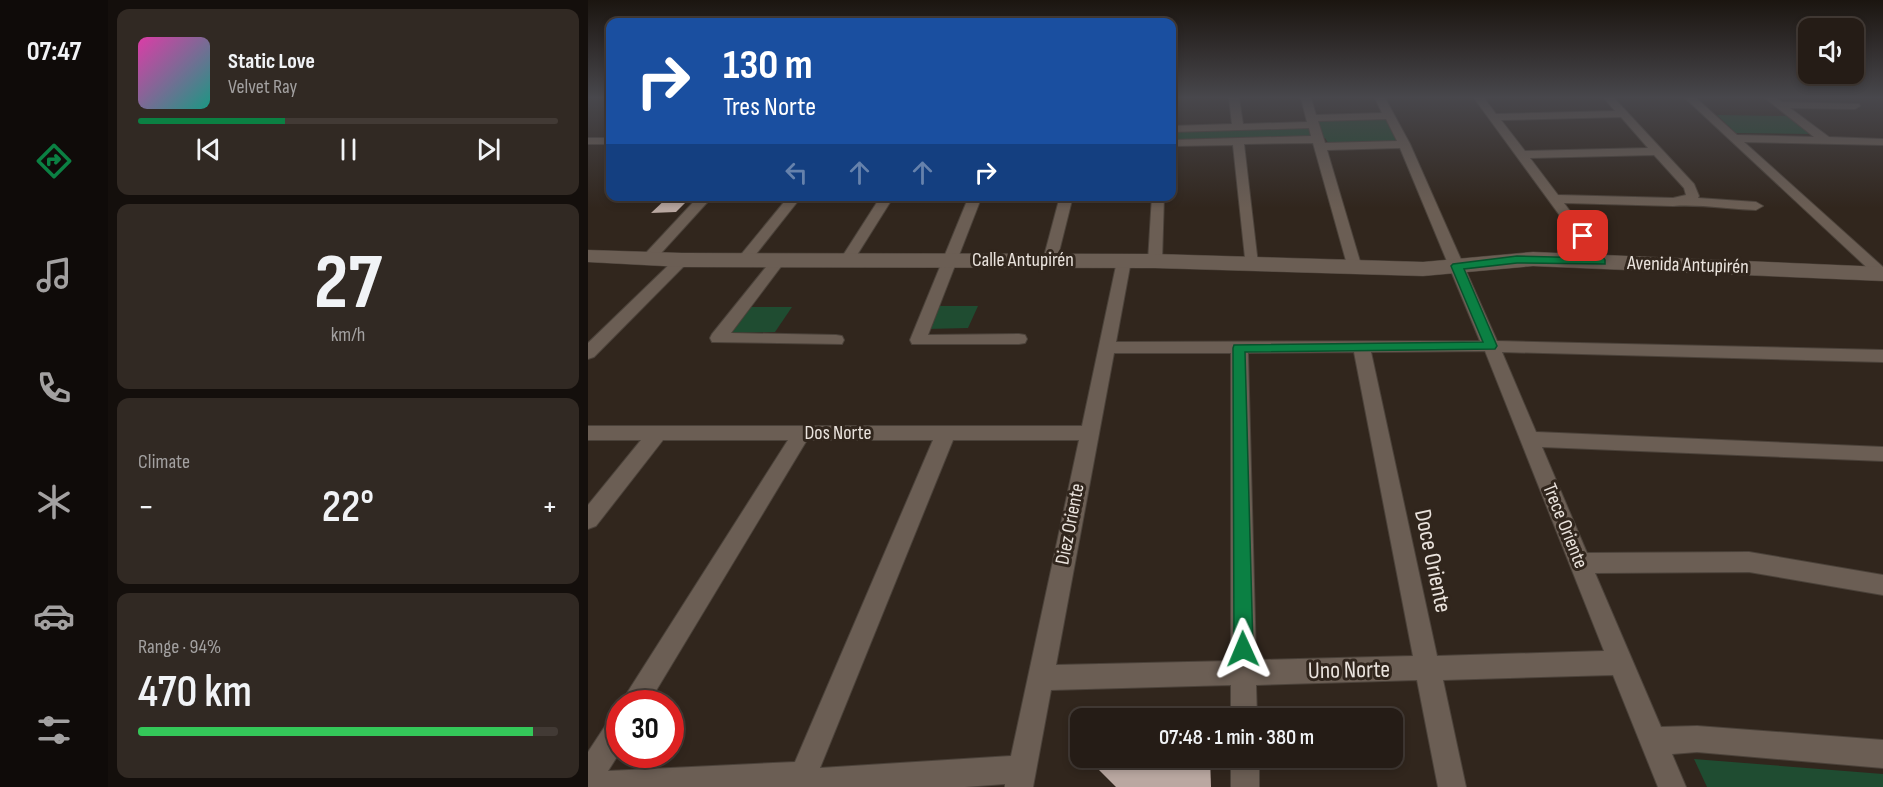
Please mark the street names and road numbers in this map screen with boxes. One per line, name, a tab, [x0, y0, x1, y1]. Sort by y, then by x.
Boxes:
street label: Calle Antupirén	[972, 248, 1074, 272]
street label: Avenida Antupirén	[1626, 251, 1749, 279]
street label: Dos Norte	[805, 421, 871, 445]
street label: Trece Oriente	[1537, 480, 1593, 572]
street label: Diez Oriente	[1050, 481, 1090, 567]
street label: Doce Oriente	[1408, 507, 1458, 615]
street label: Uno Norte	[1308, 655, 1390, 685]

